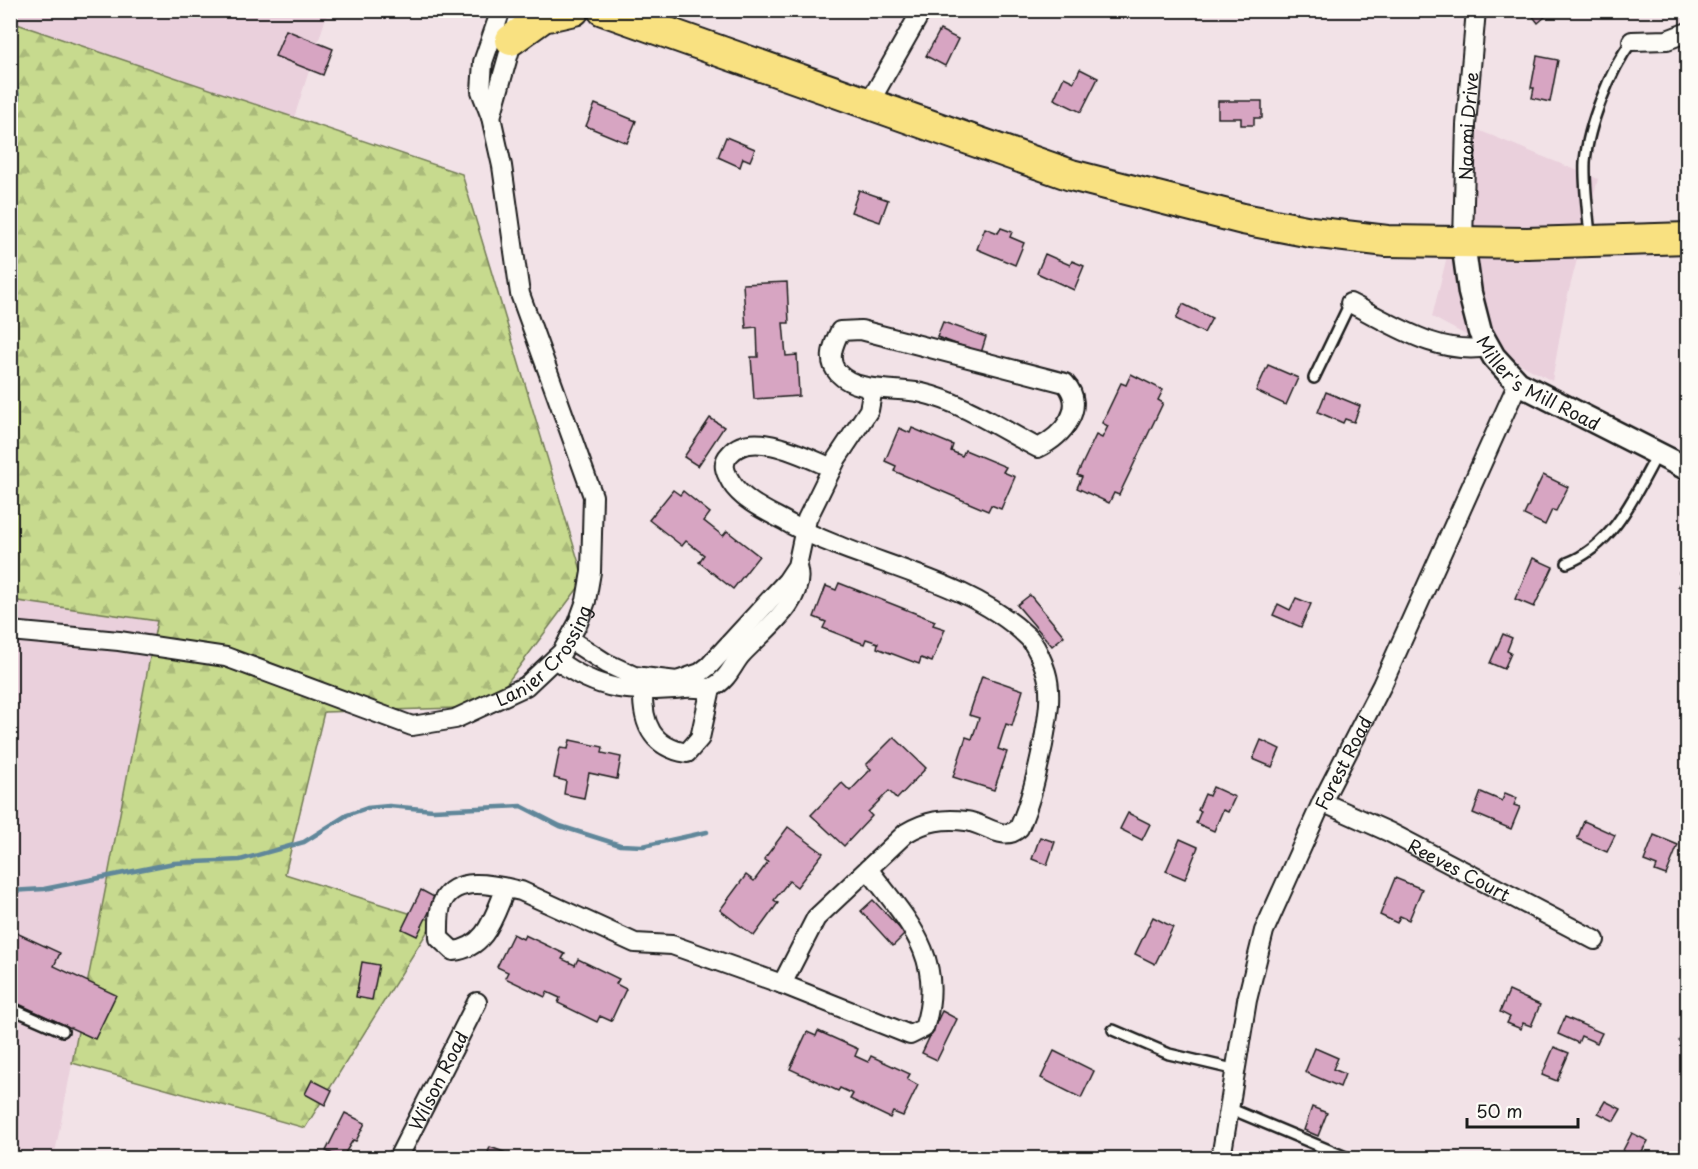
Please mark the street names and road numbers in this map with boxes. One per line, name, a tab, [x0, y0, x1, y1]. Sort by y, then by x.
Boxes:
street label: Naomi Drive	[1451, 71, 1484, 181]
street label: Miller's Mill Road	[1471, 330, 1605, 436]
street label: Lanier Crossing	[491, 601, 597, 712]
street label: Forest Road	[1307, 711, 1378, 814]
street label: Reeves Court	[1404, 831, 1515, 907]
street label: Wilson Road	[401, 1026, 474, 1135]

